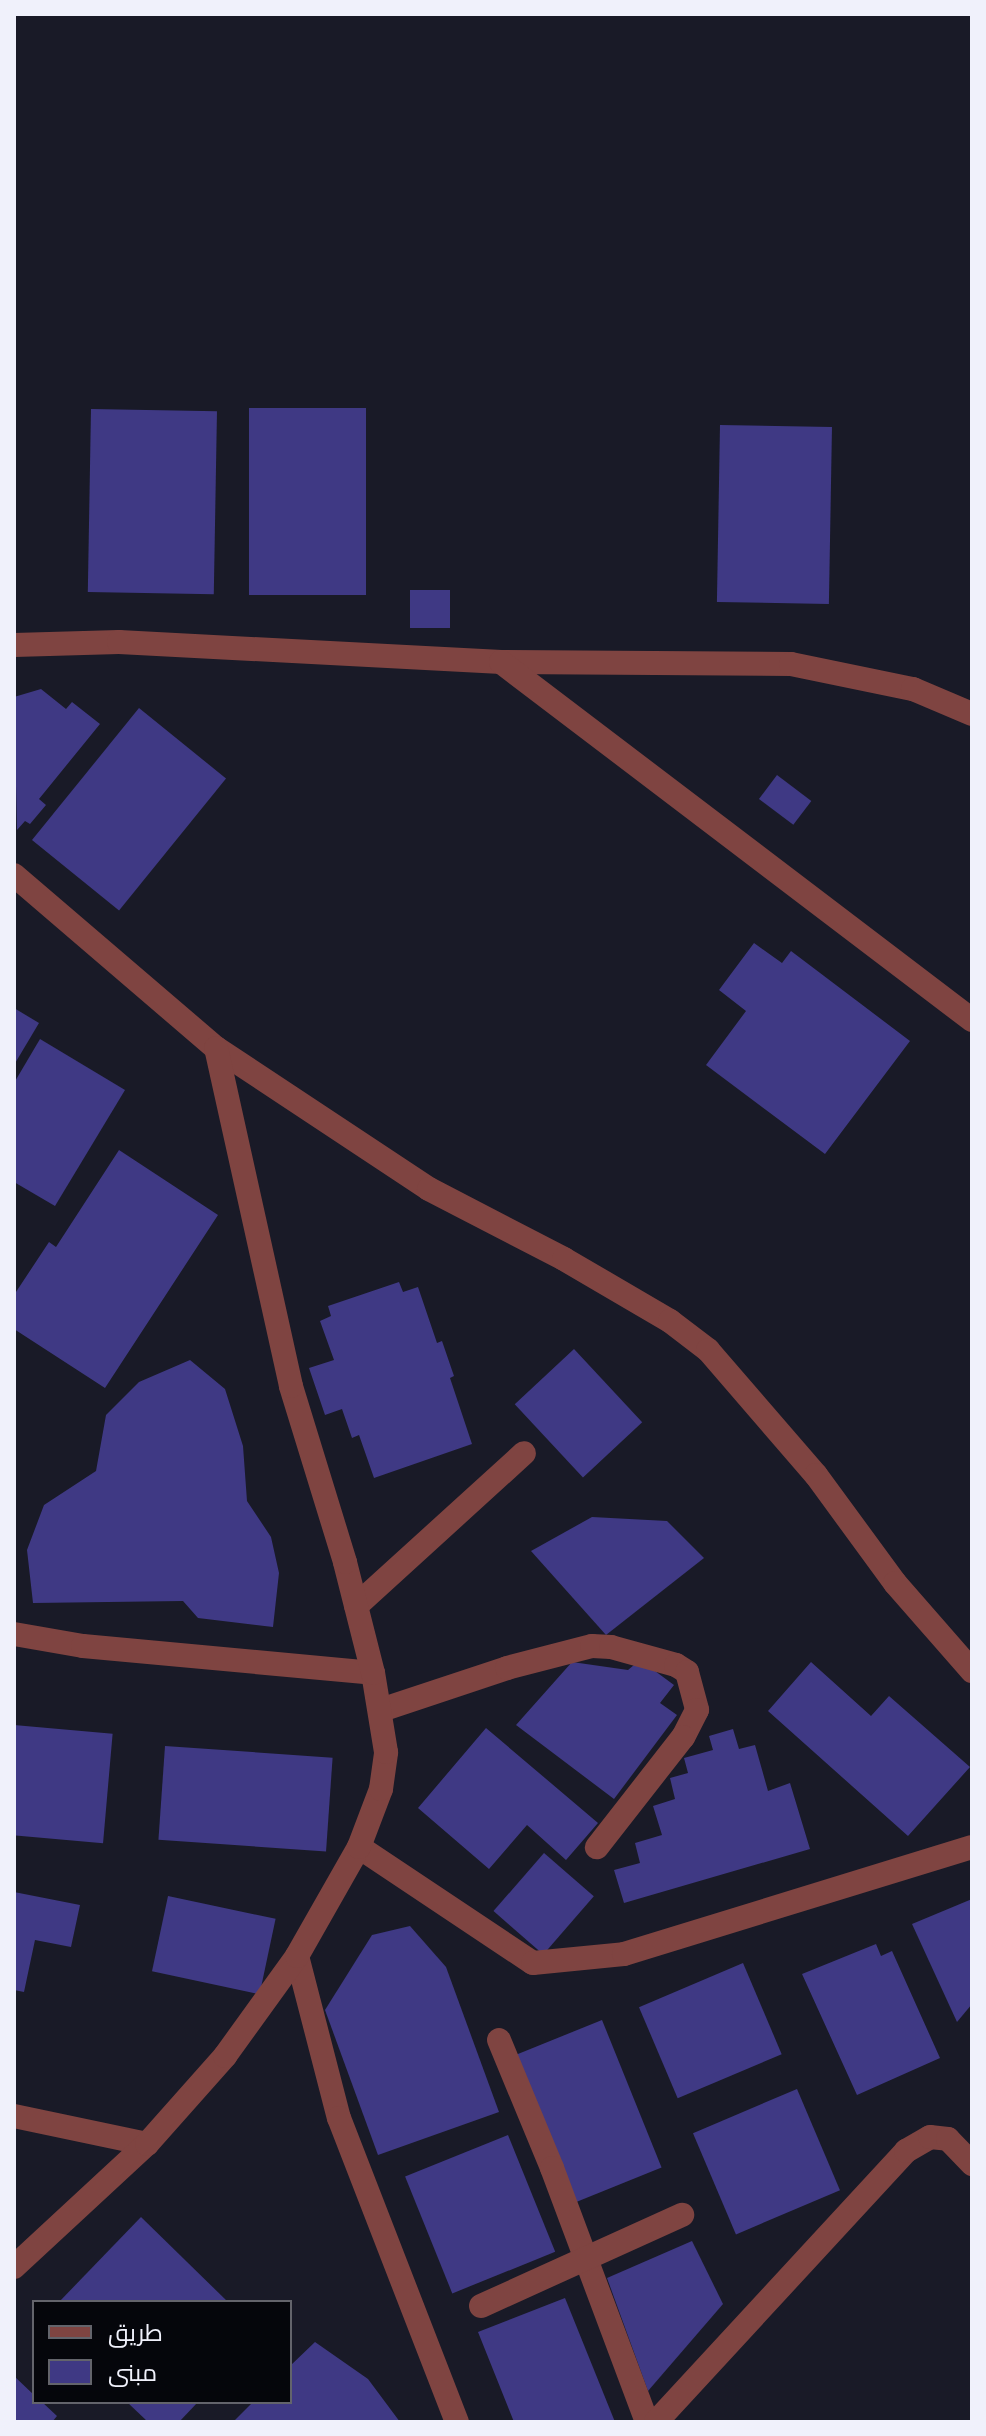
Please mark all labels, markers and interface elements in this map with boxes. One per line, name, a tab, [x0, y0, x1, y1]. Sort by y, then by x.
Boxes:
legend	[32, 2300, 292, 2404]
text: طريق	[108, 2316, 163, 2349]
text: مبنى	[108, 2356, 157, 2389]

